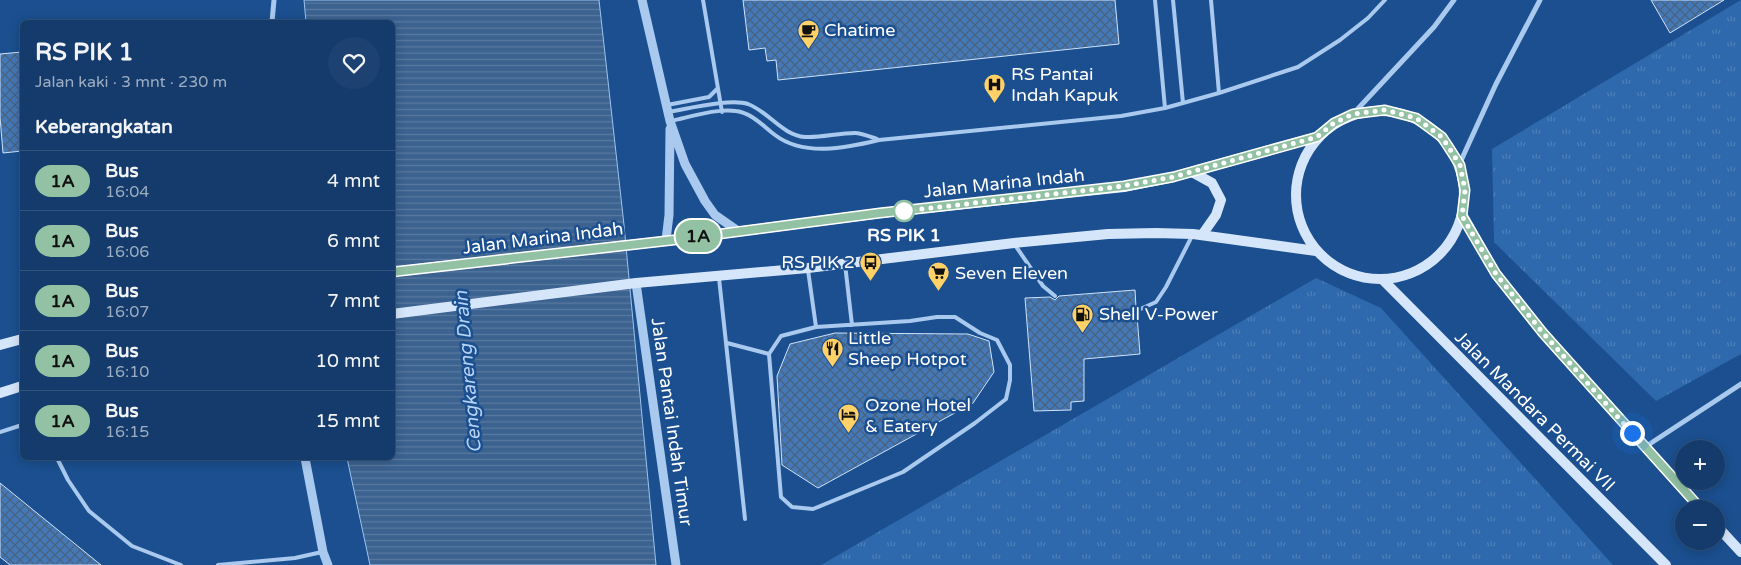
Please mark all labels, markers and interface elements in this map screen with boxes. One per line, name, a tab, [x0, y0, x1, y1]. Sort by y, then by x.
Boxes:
cafe icon: Chatime	[796, 18, 820, 49]
place label: Chatime	[824, 19, 895, 41]
button: heart	[328, 37, 380, 89]
text: RS PIK 1	[35, 38, 133, 67]
place label: RS Pantai Indah Kapuk	[1011, 63, 1119, 106]
text: Jalan kaki · 3 mnt · 230 m	[35, 72, 227, 92]
hospital icon: RS Pantai Indah Kapuk	[983, 72, 1007, 103]
text: Keberangkatan	[35, 116, 173, 138]
text: Bus	[105, 160, 139, 182]
street label: Jalan Marina Indah	[922, 164, 1086, 202]
text: 1A	[50, 170, 75, 192]
text: 4 mnt	[327, 170, 380, 192]
text: 16:04	[105, 182, 149, 202]
marker: RS PIK 1	[893, 200, 915, 222]
street label: Jalan Marina Indah	[461, 217, 625, 259]
text: Bus	[105, 220, 139, 242]
line badge: 1A	[676, 220, 720, 252]
place label: RS PIK 1	[867, 224, 941, 246]
text: 1A	[686, 225, 710, 247]
text: 1A	[50, 230, 75, 252]
text: 6 mnt	[327, 230, 380, 252]
text: 16:06	[105, 242, 149, 262]
bus stop icon: RS PIK 2	[859, 250, 883, 281]
place label: RS PIK 2	[781, 251, 855, 273]
supermarket icon: Seven Eleven	[927, 261, 951, 292]
place label: Seven Eleven	[955, 262, 1068, 284]
text: Bus	[105, 280, 139, 302]
text: 1A	[50, 290, 75, 312]
text: 7 mnt	[327, 290, 380, 312]
water label: Cengkareng Drain	[450, 290, 486, 454]
text: 16:07	[105, 302, 149, 322]
fuel station icon: Shell V-Power	[1071, 302, 1095, 333]
place label: Shell V-Power	[1099, 303, 1218, 325]
street label: Jalan Pantai Indah Timur	[646, 316, 698, 528]
street label: Jalan Mandara Permai VII	[1450, 326, 1620, 496]
place label: Little Sheep Hotpot	[848, 327, 967, 370]
restaurant icon: Little Sheep Hotpot	[820, 336, 844, 367]
text: Bus	[105, 340, 139, 362]
text: 1A	[50, 350, 75, 372]
text: 10 mnt	[315, 350, 380, 372]
text: 16:10	[105, 362, 149, 382]
place label: Ozone Hotel & Eatery	[865, 394, 971, 437]
text: Bus	[105, 400, 139, 422]
hotel icon: Ozone Hotel & Eatery	[837, 403, 861, 434]
text: 1A	[50, 410, 75, 432]
text: 15 mnt	[315, 410, 380, 432]
your location	[1620, 421, 1645, 446]
text: 16:15	[105, 422, 149, 442]
map controls	[1675, 440, 1725, 550]
button: +	[1675, 440, 1725, 490]
button: −	[1675, 500, 1725, 550]

